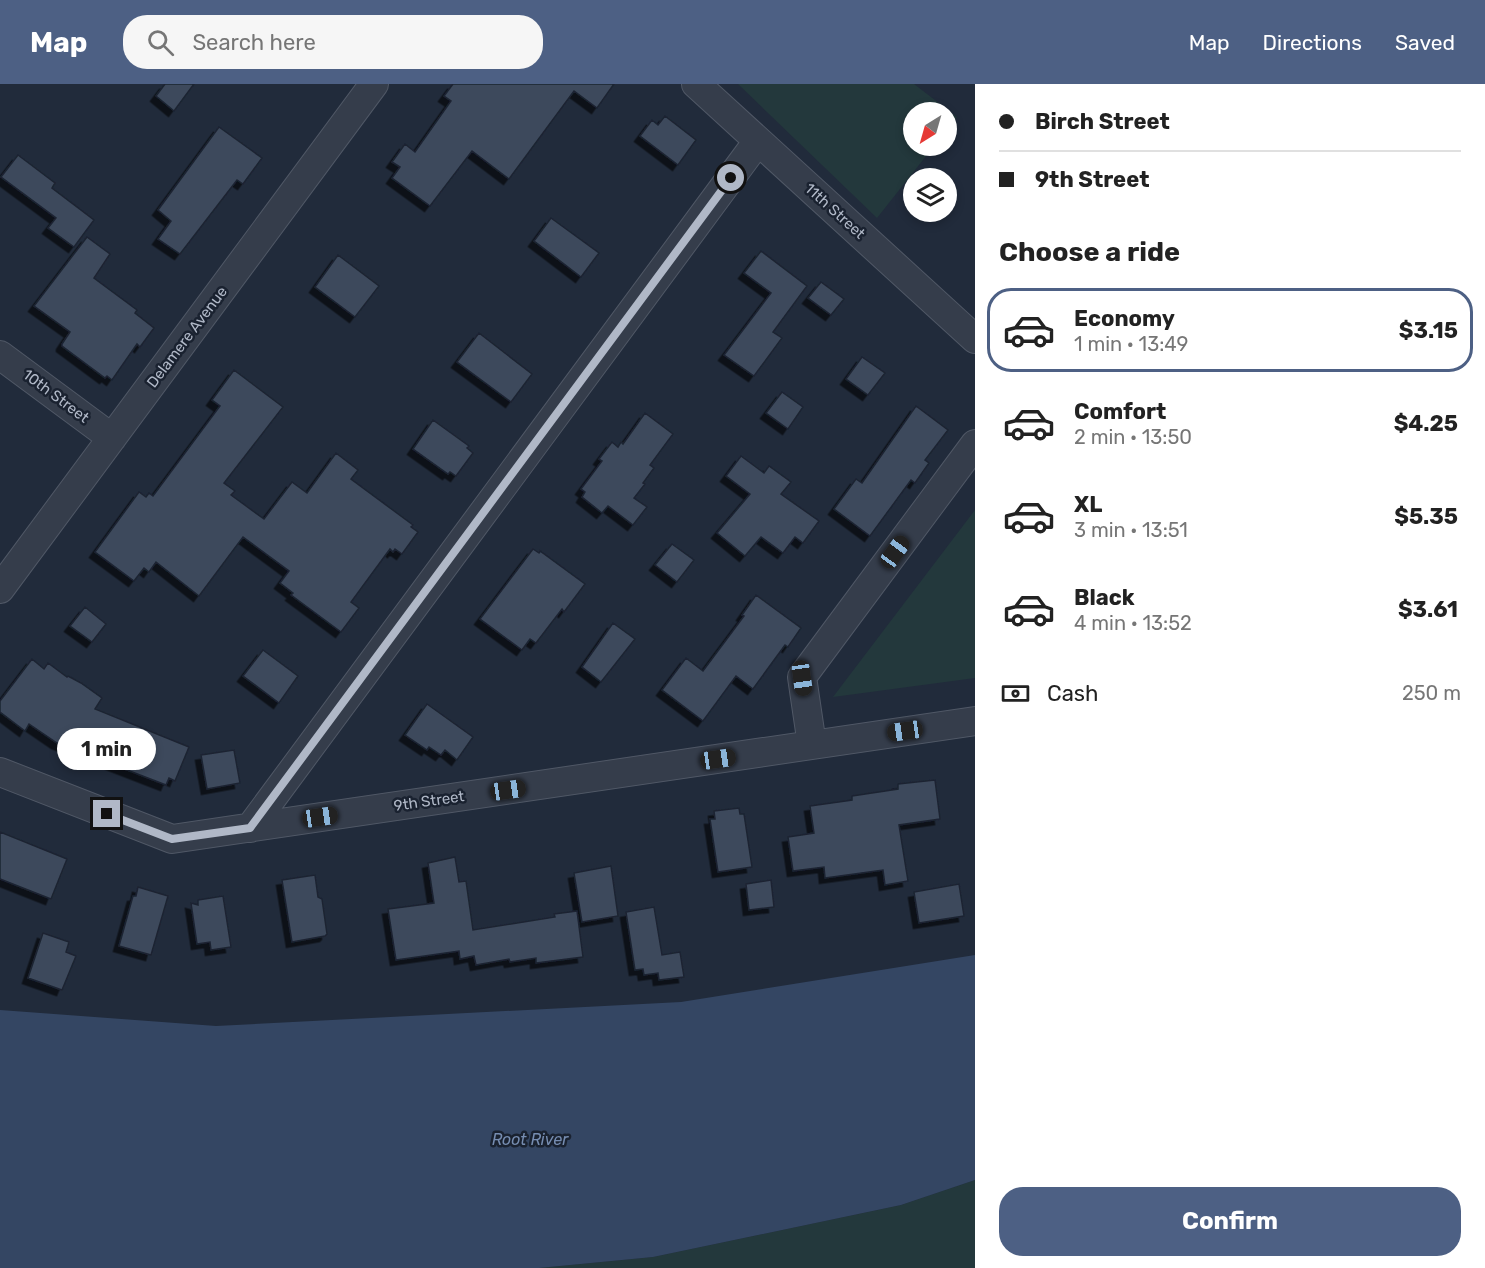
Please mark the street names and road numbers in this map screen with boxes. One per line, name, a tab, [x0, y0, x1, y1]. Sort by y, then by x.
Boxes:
street label: 11th Street	[801, 179, 869, 243]
street label: Delamere Avenue	[143, 283, 231, 391]
street label: 10th Street	[19, 365, 93, 427]
street label: 9th Street	[393, 787, 466, 815]

